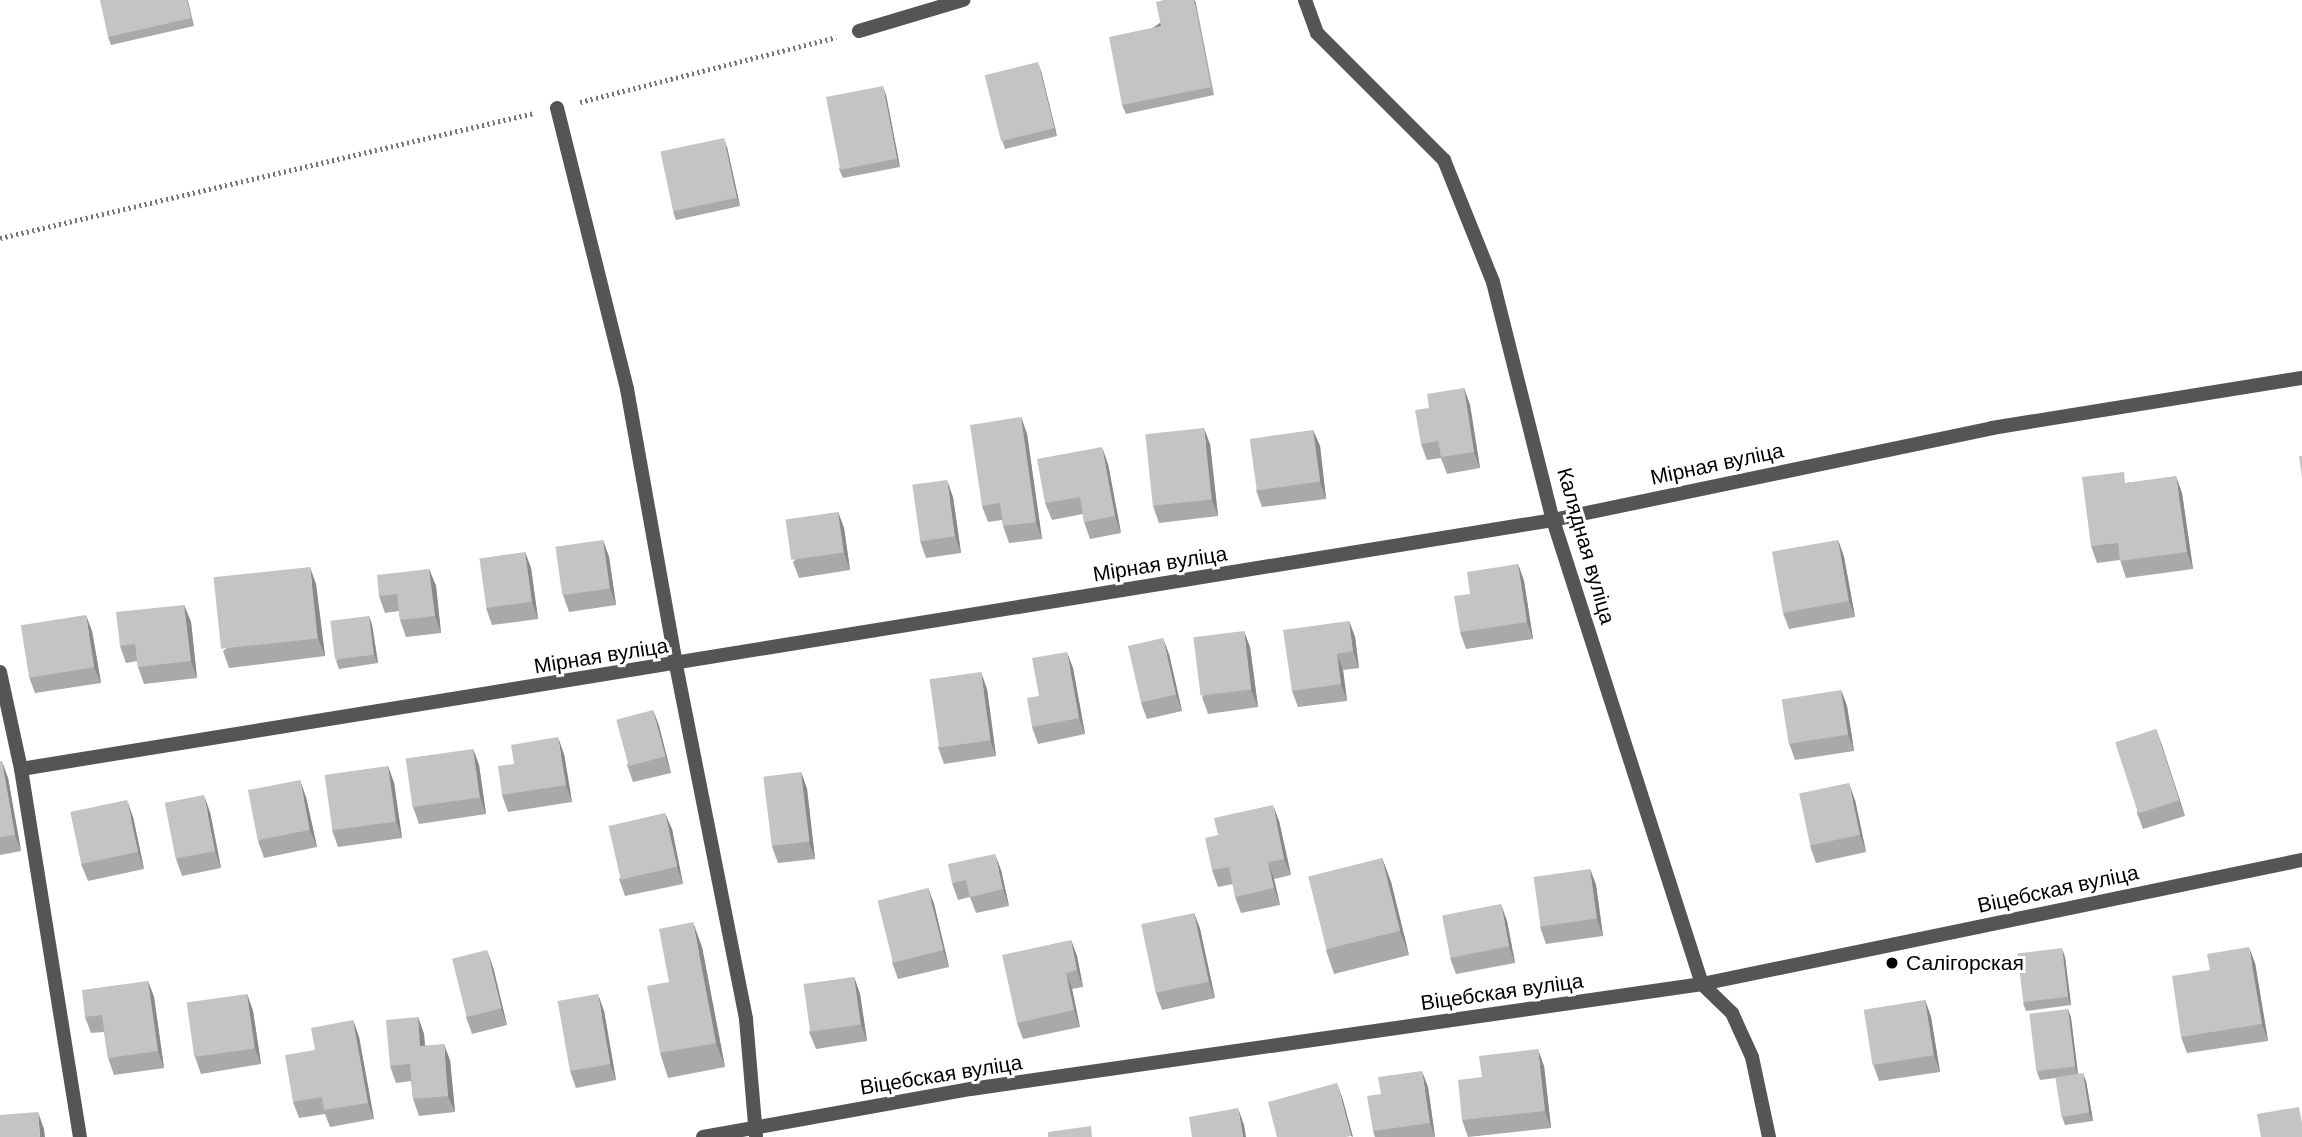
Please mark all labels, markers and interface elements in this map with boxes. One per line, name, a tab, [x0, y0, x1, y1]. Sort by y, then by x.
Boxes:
street label: Мірная вуліца	[1648, 438, 1786, 490]
street label: Калядная вуліца	[1552, 465, 1620, 627]
street label: Мірная вуліца	[1091, 541, 1229, 587]
street label: Мірная вуліца	[532, 633, 670, 679]
street label: Віцебская вуліца	[1975, 860, 2141, 918]
place label: Салігорская	[1906, 950, 2024, 976]
marker: Салігорская	[1884, 955, 1900, 971]
street label: Віцебская вуліца	[1419, 968, 1585, 1016]
street label: Віцебская вуліца	[858, 1050, 1024, 1100]

